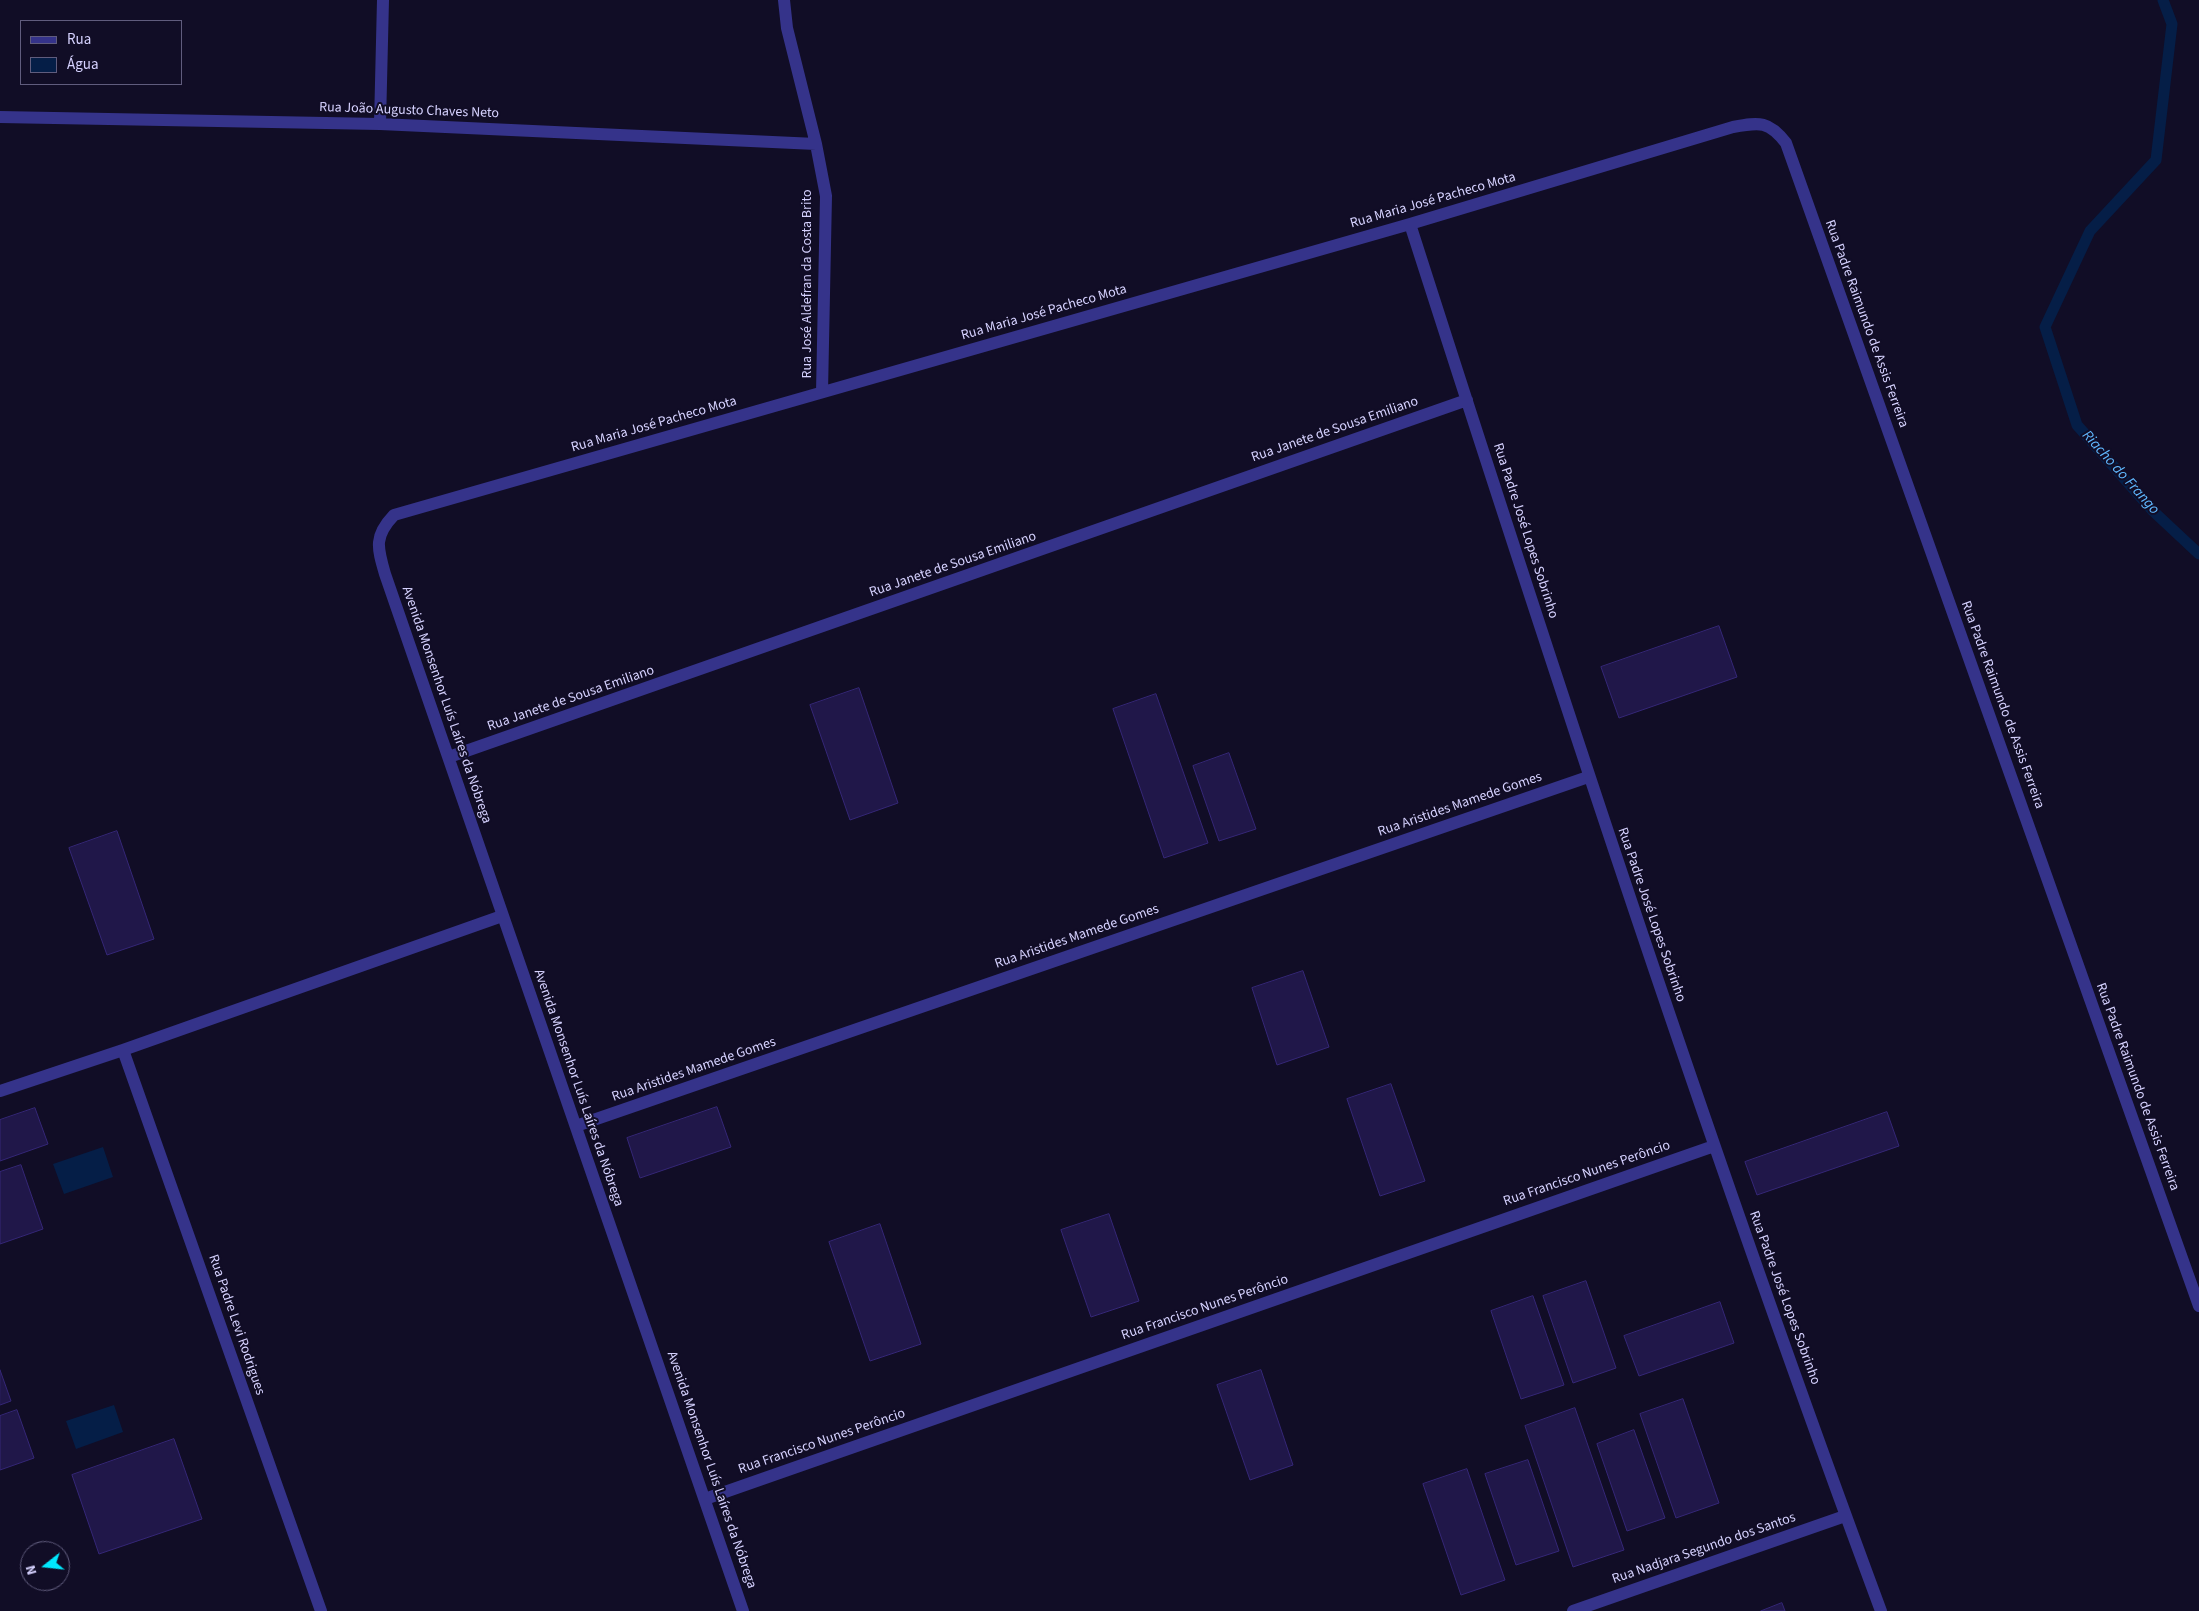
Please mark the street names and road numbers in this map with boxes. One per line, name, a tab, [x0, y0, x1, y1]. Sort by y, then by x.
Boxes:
street label: Rua João Augusto Chaves Neto	[319, 99, 499, 123]
street label: Rua Maria José Pacheco Mota	[1348, 169, 1518, 233]
street label: Rua José Aldefran da Costa Brito	[800, 189, 816, 379]
street label: Rua Padre Raimundo de Assis Ferreira	[1820, 218, 1912, 430]
street label: Rua Maria José Pacheco Mota	[959, 281, 1129, 345]
street label: Rua Maria José Pacheco Mota	[569, 393, 739, 457]
street label: Rua Janete de Sousa Emiliano	[1249, 393, 1421, 467]
street label: Rua Padre José Lopes Sobrinho	[1489, 441, 1561, 621]
street label: Rua Janete de Sousa Emiliano	[867, 528, 1039, 602]
street label: Avenida Monsenhor Luís Laíres da Nóbrega	[397, 584, 495, 826]
street label: Rua Padre Raimundo de Assis Ferreira	[1956, 599, 2048, 811]
street label: Rua Janete de Sousa Emiliano	[485, 662, 657, 736]
street label: Rua Aristides Mamede Gomes	[1376, 769, 1544, 841]
street label: Rua Padre José Lopes Sobrinho	[1613, 826, 1689, 1004]
street label: Rua Aristides Mamede Gomes	[993, 901, 1161, 973]
street label: Avenida Monsenhor Luís Laíres da Nóbrega	[529, 967, 627, 1209]
street label: Rua Padre Raimundo de Assis Ferreira	[2091, 981, 2183, 1193]
street label: Rua Aristides Mamede Gomes	[610, 1034, 778, 1106]
street label: Rua Francisco Nunes Perôncio	[1501, 1138, 1673, 1210]
street label: Rua Padre José Lopes Sobrinho	[1745, 1209, 1823, 1387]
street label: Rua Padre Levi Rodrigues	[204, 1253, 268, 1397]
street label: Rua Francisco Nunes Perôncio	[1119, 1272, 1291, 1344]
street label: Avenida Monsenhor Luís Laíres da Nóbrega	[662, 1349, 760, 1591]
street label: Rua Francisco Nunes Perôncio	[736, 1406, 908, 1478]
street label: Rua Nadjara Segundo dos Santos	[1610, 1510, 1798, 1588]

